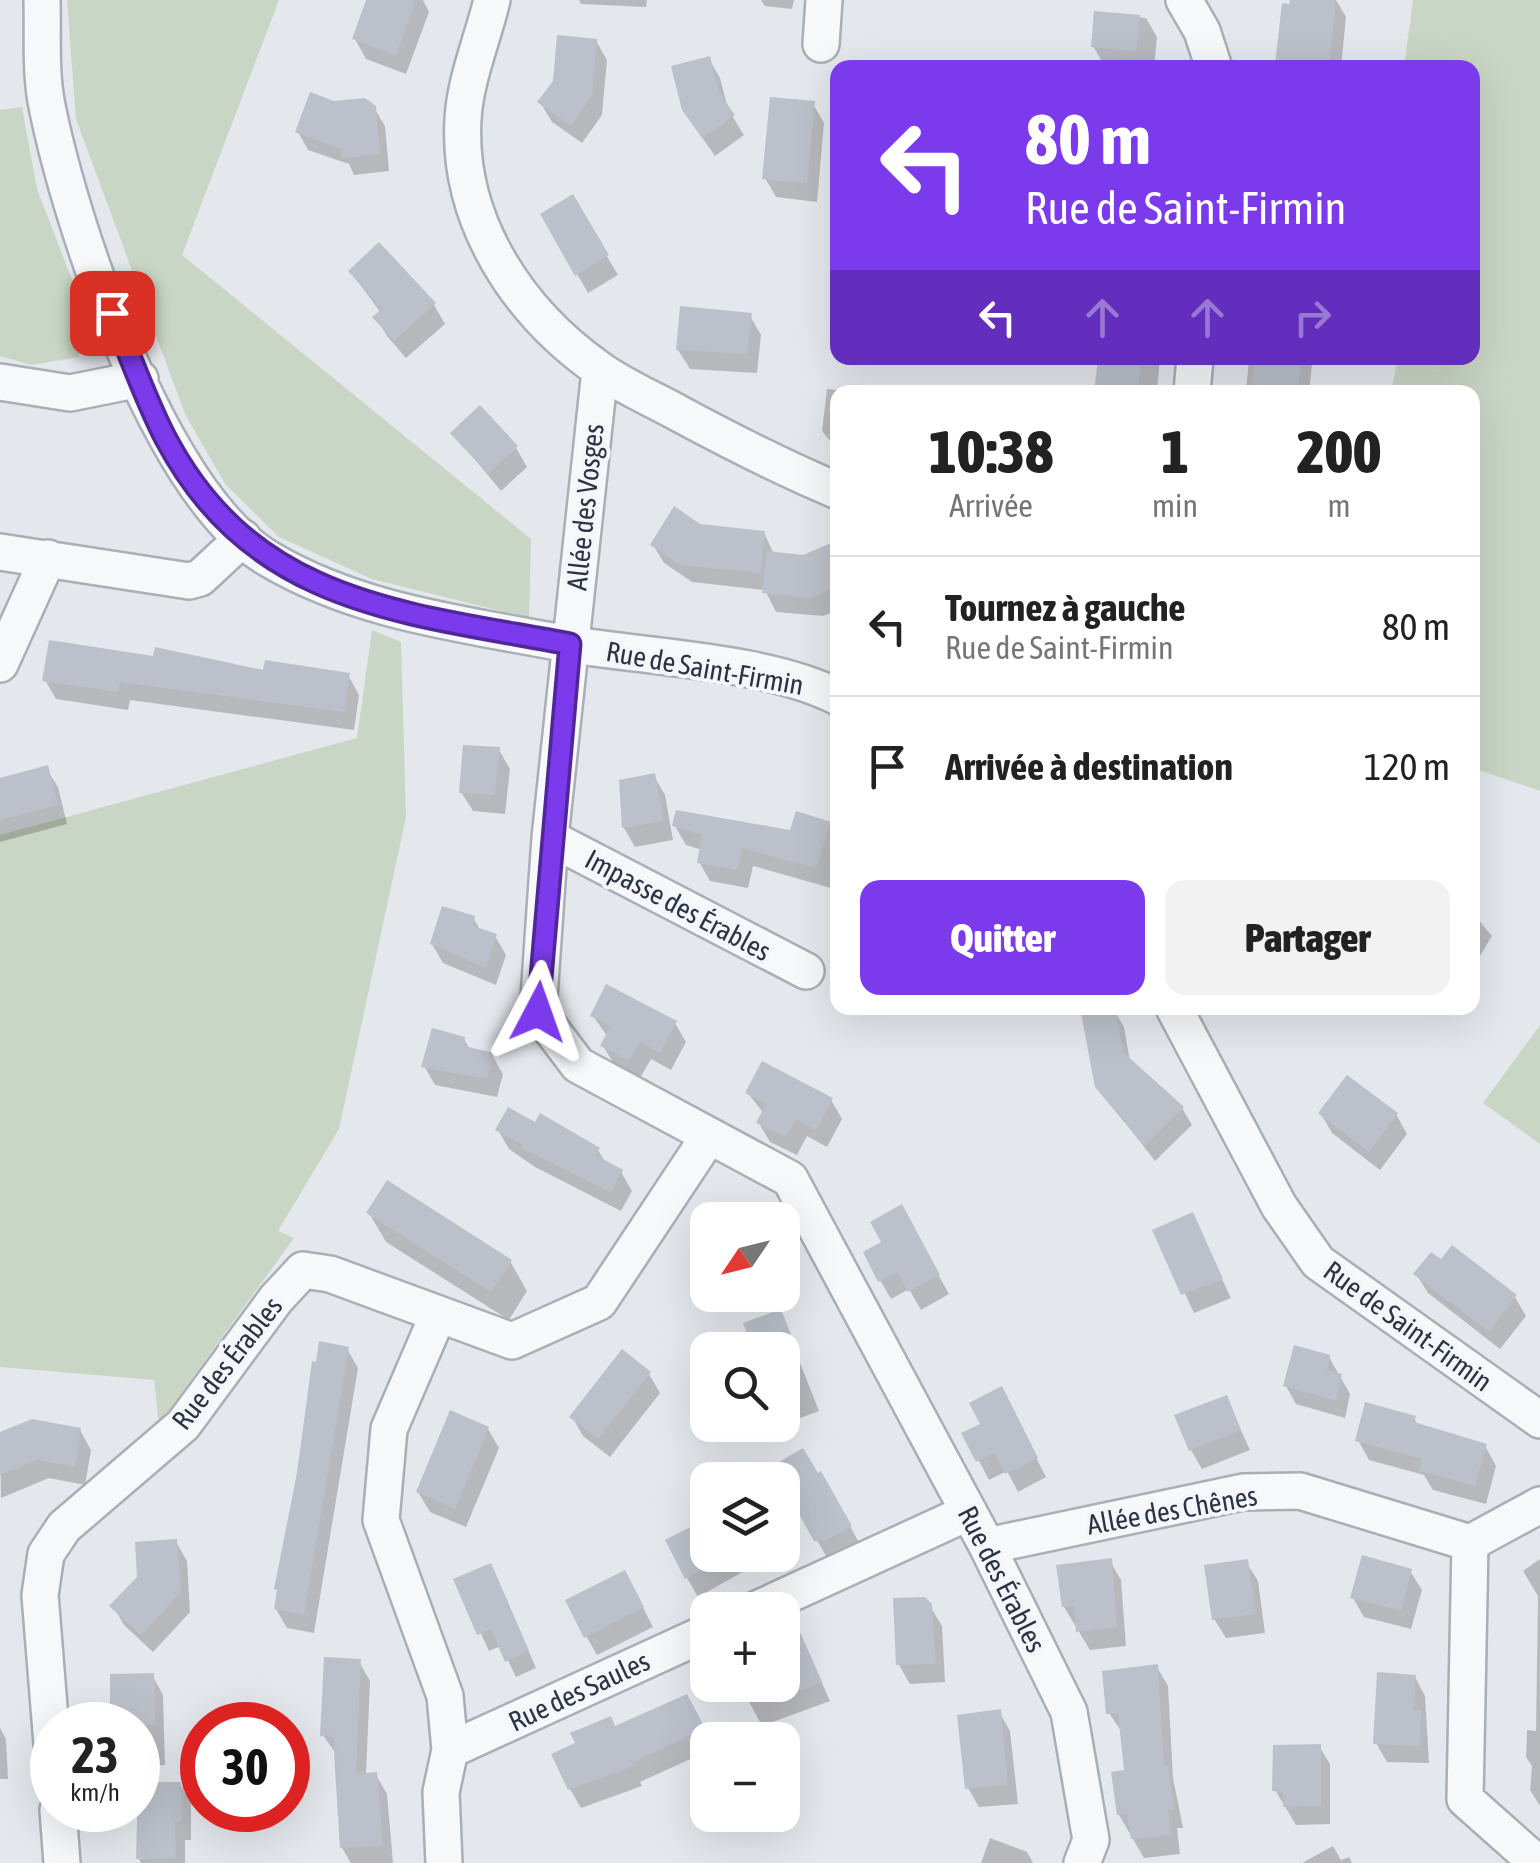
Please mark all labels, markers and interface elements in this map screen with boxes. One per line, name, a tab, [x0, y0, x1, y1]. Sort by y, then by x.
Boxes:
text: 80 m	[1025, 99, 1151, 179]
icon: left	[860, 100, 990, 230]
text: Rue de Saint-Firmin	[1025, 182, 1346, 234]
pin	[70, 271, 155, 356]
icon: arrive	[85, 286, 140, 341]
icon: left	[970, 290, 1025, 345]
icon: ahead	[1075, 290, 1130, 345]
icon: ahead	[1180, 290, 1235, 345]
icon: right	[1285, 290, 1340, 345]
text: 10:38	[929, 417, 1053, 486]
text: 1	[1161, 417, 1189, 486]
text: 200	[1297, 417, 1381, 486]
street label: Allée des Vosges	[560, 422, 610, 592]
text: Arrivée	[949, 487, 1033, 524]
text: min	[1152, 487, 1198, 524]
text: m	[1327, 487, 1351, 524]
text: Tournez à gauche	[945, 586, 1186, 629]
icon: left	[860, 599, 915, 654]
text: 80 m	[1382, 605, 1450, 648]
text: Rue de Saint-Firmin	[945, 629, 1173, 666]
street label: Rue de Saint-Firmin	[604, 635, 806, 701]
icon: arrive	[860, 739, 915, 794]
text: Arrivée à destination	[945, 745, 1233, 788]
text: 120 m	[1364, 745, 1450, 788]
street label: Impasse des Érables	[580, 843, 776, 967]
button: Quitter	[860, 880, 1145, 995]
button: Partager	[1165, 880, 1450, 995]
position arrow	[486, 960, 590, 1064]
north arrow	[690, 1202, 800, 1312]
map controls	[690, 1202, 800, 1832]
street label: Rue de Saint-Firmin	[1318, 1254, 1498, 1398]
street label: Rue des Érables	[165, 1290, 289, 1436]
button: search	[690, 1332, 800, 1442]
button: layers	[690, 1462, 800, 1572]
street label: Allée des Chênes	[1084, 1479, 1260, 1541]
street label: Rue des Érables	[952, 1501, 1052, 1657]
button: +	[690, 1592, 800, 1702]
street label: Rue des Saules	[503, 1644, 655, 1738]
speed limit sign: 30	[180, 1702, 310, 1832]
button: −	[690, 1722, 800, 1832]
text: 23	[71, 1726, 118, 1784]
text: km/h	[70, 1778, 120, 1806]

